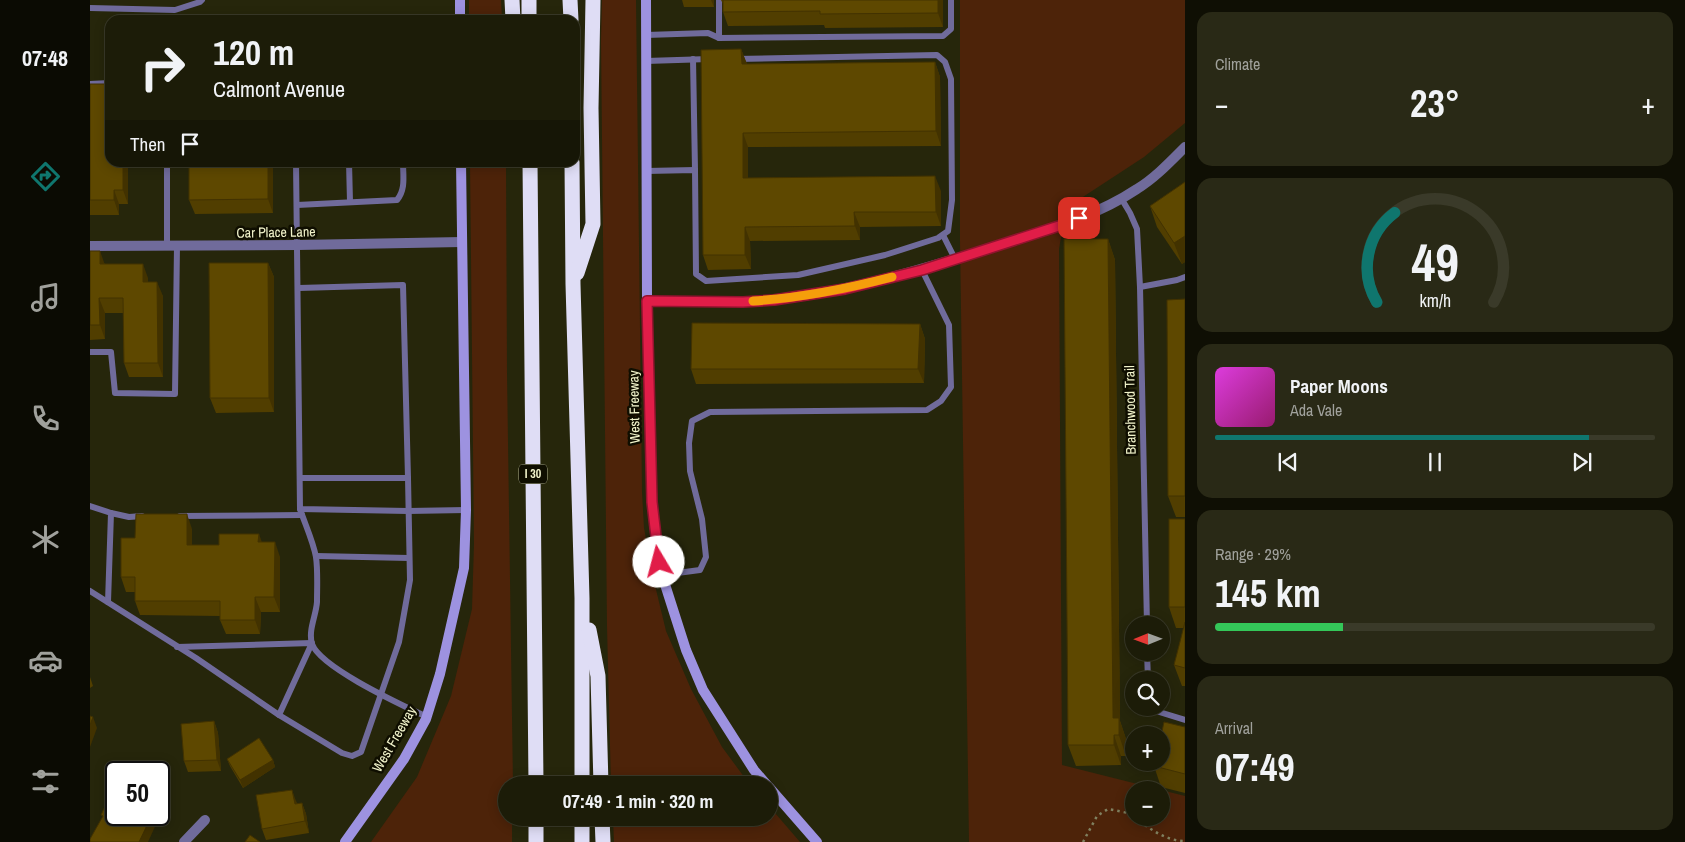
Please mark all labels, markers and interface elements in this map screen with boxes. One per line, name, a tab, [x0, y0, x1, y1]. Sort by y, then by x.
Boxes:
text: 120 m	[213, 29, 294, 76]
icon: right	[130, 35, 195, 100]
text: 07:48	[22, 43, 68, 73]
text: Climate	[1215, 53, 1260, 75]
text: Calmont Avenue	[213, 74, 345, 104]
text: 23°	[1410, 78, 1460, 129]
text: −	[1215, 85, 1228, 123]
text: +	[1642, 85, 1655, 123]
icon: arrive	[176, 130, 204, 158]
text: Then	[130, 131, 166, 157]
icon: directions	[28, 159, 63, 194]
pin	[1058, 197, 1100, 239]
icon: arrive	[1065, 204, 1093, 232]
street label: Car Place Lane	[236, 222, 316, 242]
text: 49	[1411, 227, 1459, 297]
icon: music	[28, 280, 63, 315]
text: km/h	[1419, 289, 1451, 313]
street label: Branchwood Trail	[1120, 365, 1140, 455]
street label: West Freeway	[624, 370, 644, 444]
text: Paper Moons	[1290, 373, 1388, 399]
text: Ada Vale	[1290, 399, 1342, 421]
icon: phone	[28, 401, 63, 436]
icon: previous	[1274, 448, 1302, 476]
icon: pause	[1421, 448, 1449, 476]
icon: next	[1568, 448, 1596, 476]
road number: I 30	[519, 464, 547, 484]
icon: climate	[28, 522, 63, 557]
position arrow	[632, 535, 684, 587]
text: Range · 29%	[1215, 543, 1291, 565]
text: 145 km	[1215, 568, 1321, 619]
north arrow	[1125, 616, 1170, 661]
map controls	[1125, 616, 1170, 826]
icon: car	[28, 643, 63, 678]
button: search	[1125, 671, 1170, 716]
street label: West Freeway	[368, 703, 420, 775]
text: Arrival	[1215, 717, 1253, 739]
button: +	[1125, 726, 1170, 771]
text: 07:49	[1215, 742, 1295, 793]
speed limit sign: 50	[105, 761, 170, 826]
icon: filters	[28, 764, 63, 799]
button: −	[1125, 781, 1170, 826]
text: 07:49 · 1 min · 320 m	[563, 788, 713, 814]

